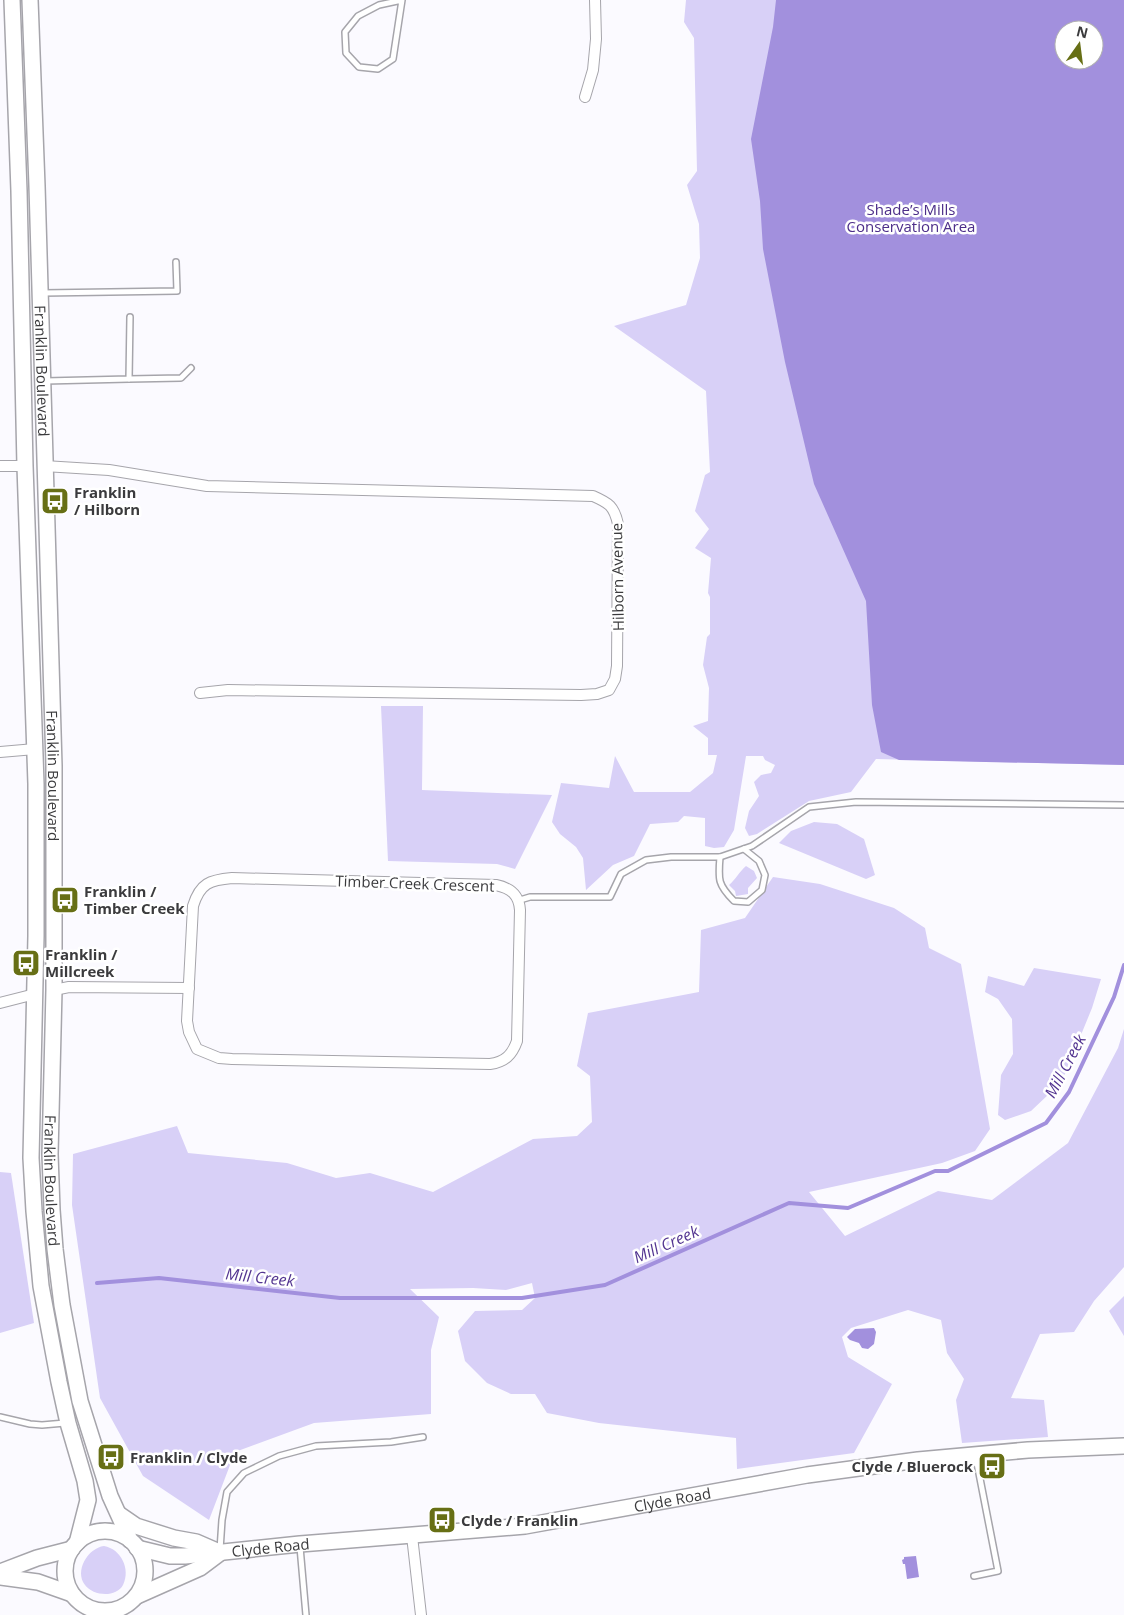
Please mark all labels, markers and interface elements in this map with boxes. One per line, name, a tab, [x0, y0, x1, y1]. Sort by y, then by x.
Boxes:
north arrow	[1054, 20, 1104, 70]
text: N	[1074, 21, 1090, 42]
park label: Shade’s Mills Conservation Area	[847, 199, 975, 236]
street label: Franklin Boulevard	[30, 305, 54, 437]
place label: Franklin / Hilborn	[74, 482, 140, 519]
bus stop icon: Franklin / Hilborn	[40, 486, 70, 516]
street label: Hilborn Avenue	[606, 523, 628, 631]
street label: Franklin Boulevard	[42, 710, 64, 841]
street label: Timber Creek Crescent	[335, 870, 495, 896]
place label: Franklin / Timber Creek	[84, 881, 185, 918]
bus stop icon: Franklin / Timber Creek	[50, 885, 80, 915]
place label: Franklin / Millcreek	[45, 944, 118, 981]
bus stop icon: Franklin / Millcreek	[11, 948, 41, 978]
water label: Mill Creek	[1039, 1029, 1091, 1102]
street label: Franklin Boulevard	[40, 1115, 65, 1247]
water label: Mill Creek	[630, 1219, 703, 1268]
water label: Mill Creek	[224, 1262, 297, 1292]
bus stop icon: Franklin / Clyde	[96, 1442, 126, 1472]
place label: Franklin / Clyde	[130, 1447, 247, 1467]
bus stop icon: Clyde / Bluerock	[977, 1451, 1007, 1481]
place label: Clyde / Bluerock	[851, 1456, 974, 1476]
street label: Clyde Road	[632, 1483, 713, 1516]
bus stop icon: Clyde / Franklin	[427, 1505, 457, 1535]
place label: Clyde / Franklin	[461, 1510, 578, 1530]
street label: Clyde Road	[231, 1533, 310, 1561]

